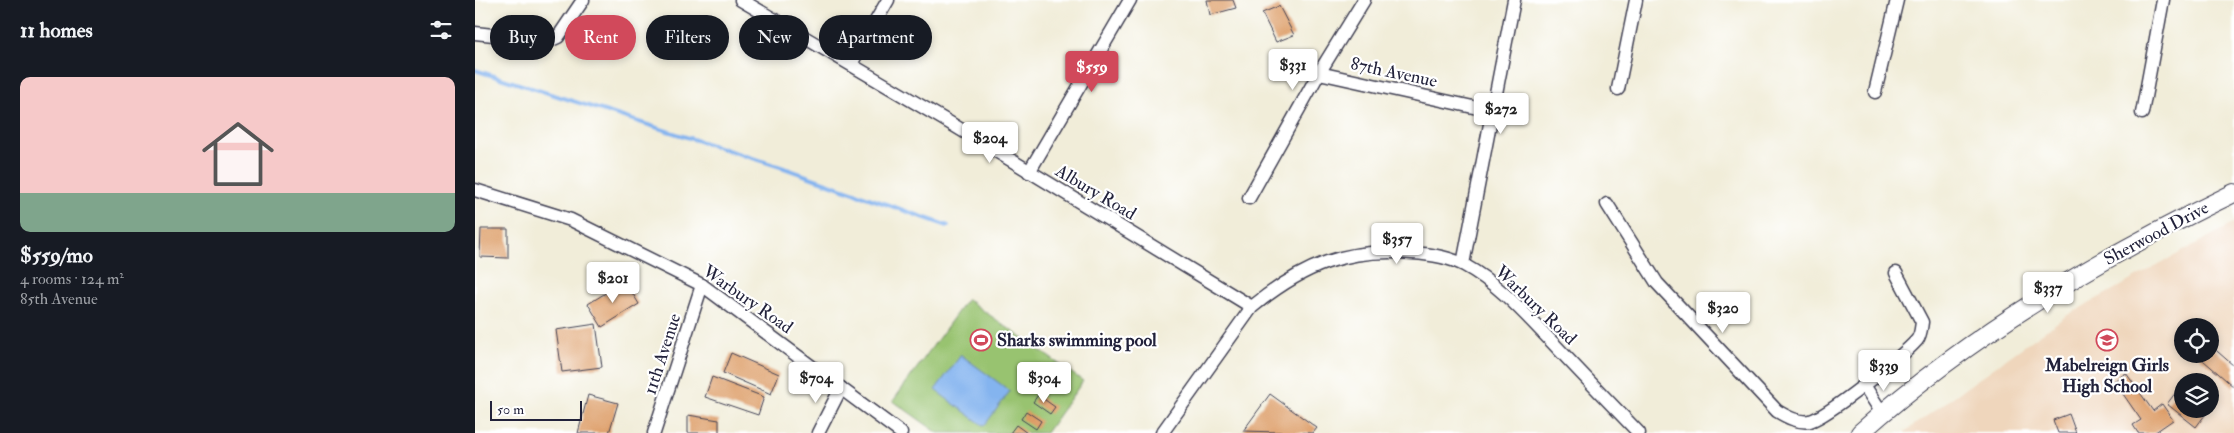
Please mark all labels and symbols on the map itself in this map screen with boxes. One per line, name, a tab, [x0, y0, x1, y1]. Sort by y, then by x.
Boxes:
pin: $331	[1263, 48, 1323, 91]
pin: $559	[1062, 51, 1122, 93]
street label: 87th Avenue	[1349, 52, 1440, 93]
pin: $272	[1471, 92, 1531, 135]
pin: $204	[960, 121, 1020, 164]
street label: Albury Road	[1050, 159, 1140, 226]
street label: Sherwood Drive	[2100, 196, 2213, 271]
pin: $357	[1367, 222, 1427, 265]
street label: Warbury Road	[697, 259, 797, 339]
street label: Warbury Road	[1489, 260, 1581, 350]
pin: $201	[583, 262, 643, 304]
pin: $337	[2018, 272, 2078, 314]
pin: $320	[1693, 292, 1753, 334]
street label: 11th Avenue	[639, 310, 687, 398]
sports icon: Sharks swimming pool	[969, 328, 993, 352]
school or university icon: Mabelreign Girls High School	[2095, 328, 2119, 352]
place label: Sharks swimming pool	[997, 329, 1157, 352]
pin: $339	[1854, 350, 1914, 392]
place label: Mabelreign Girls High School	[2044, 354, 2169, 398]
pin: $704	[786, 362, 846, 404]
pin: $304	[1014, 362, 1074, 404]
scale bar	[490, 398, 583, 421]

